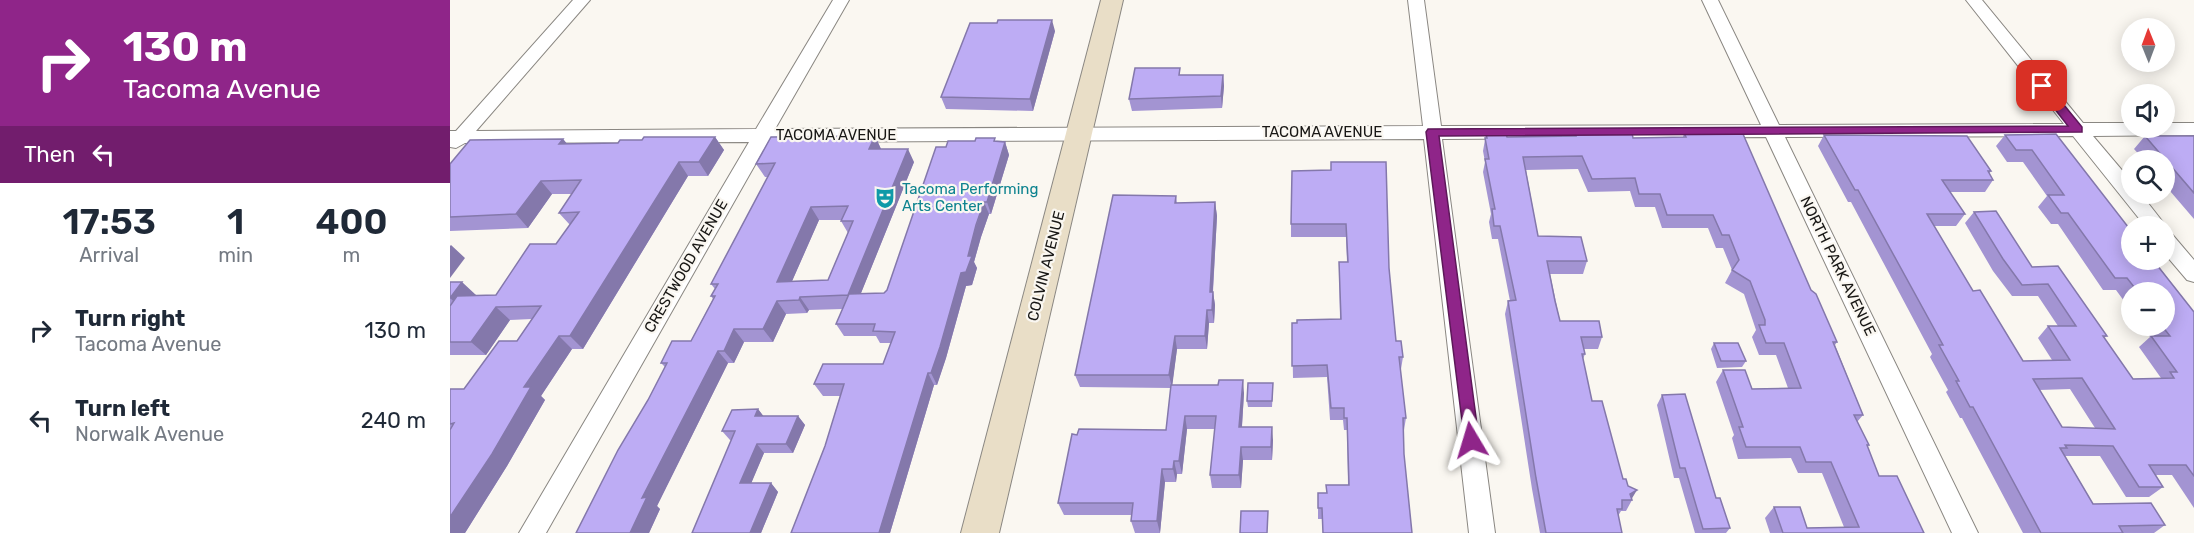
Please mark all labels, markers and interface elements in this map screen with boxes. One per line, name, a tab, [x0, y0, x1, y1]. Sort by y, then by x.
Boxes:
north arrow	[2121, 18, 2175, 72]
map controls	[2121, 18, 2175, 336]
text: 130 m	[123, 22, 248, 72]
icon: right	[24, 24, 102, 102]
pin	[2016, 60, 2067, 111]
icon: arrive	[2025, 69, 2058, 102]
text: Tacoma Avenue	[123, 73, 321, 105]
button: sound	[2121, 84, 2175, 138]
street label: TACOMA AVENUE	[1262, 123, 1382, 141]
street label: TACOMA AVENUE	[776, 126, 896, 144]
icon: left	[87, 138, 120, 171]
text: Then	[24, 141, 75, 168]
button: search	[2121, 150, 2175, 204]
place label: Tacoma Performing Arts Center	[902, 180, 1038, 215]
theatre icon: Tacoma Performing Arts Center	[873, 186, 897, 210]
street label: NORTH PARK AVENUE	[1796, 193, 1880, 339]
street label: CRESTWOOD AVENUE	[640, 196, 732, 336]
text: 17:53	[62, 200, 156, 243]
text: 1	[227, 200, 244, 243]
text: 400	[315, 200, 388, 243]
street label: COLVIN AVENUE	[1024, 209, 1068, 323]
button: +	[2121, 216, 2175, 270]
text: Arrival	[79, 243, 139, 267]
text: min	[218, 243, 253, 267]
text: m	[343, 243, 360, 267]
button: −	[2121, 282, 2175, 336]
text: Turn right	[75, 305, 185, 332]
icon: right	[24, 314, 57, 347]
text: 130 m	[364, 317, 426, 344]
text: Tacoma Avenue	[75, 332, 222, 356]
text: Turn left	[75, 395, 170, 422]
icon: left	[24, 404, 57, 437]
text: 240 m	[361, 407, 426, 434]
position arrow	[1439, 408, 1503, 472]
text: Norwalk Avenue	[75, 422, 224, 446]

